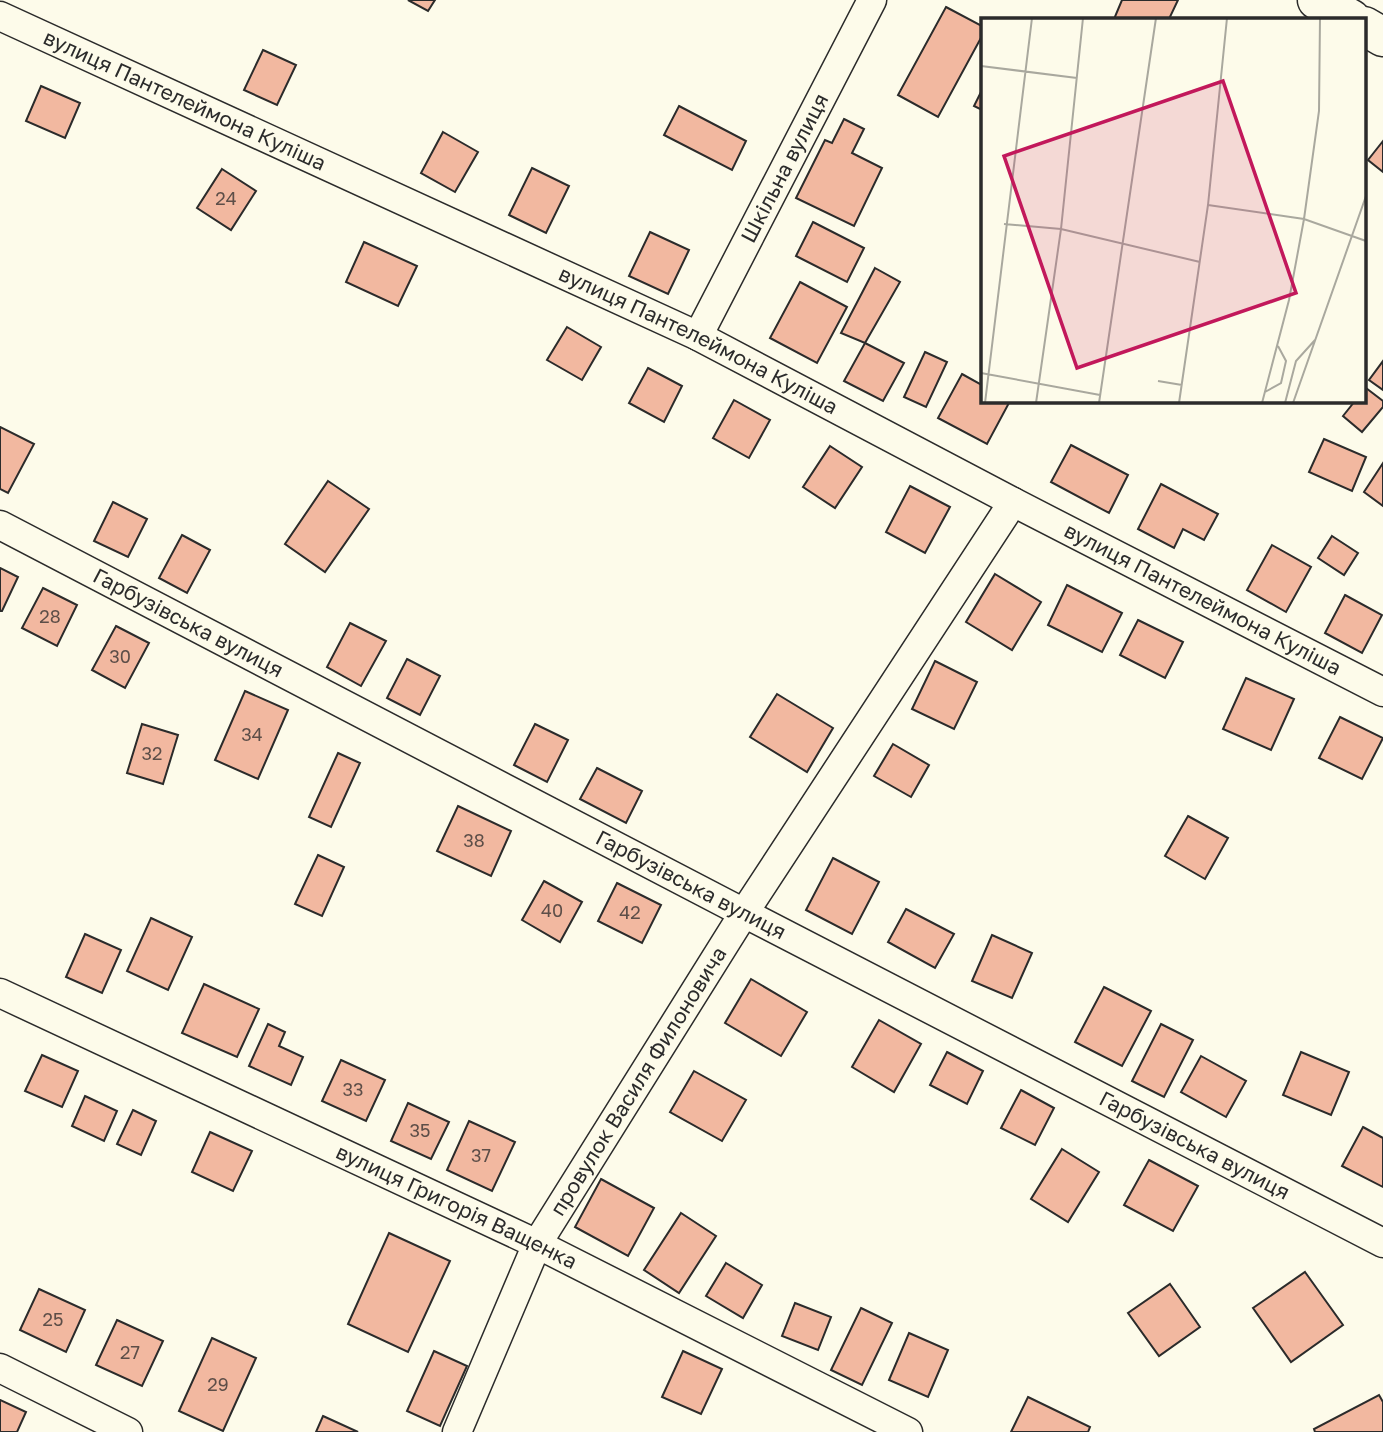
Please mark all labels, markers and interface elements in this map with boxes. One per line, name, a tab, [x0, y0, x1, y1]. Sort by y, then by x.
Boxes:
inset map	[981, 18, 1366, 402]
street label: вулиця Пантелеймона Куліша	[40, 24, 330, 176]
street label: Шкільна вулиця	[735, 89, 833, 247]
house number: 24	[215, 187, 237, 209]
street label: вулиця Пантелеймона Куліша	[555, 260, 843, 419]
street label: вулиця Пантелеймона Куліша	[1060, 517, 1346, 680]
street label: Гарбузівська вулиця	[89, 562, 288, 682]
house number: 28	[39, 605, 61, 627]
house number: 30	[109, 645, 131, 667]
house number: 34	[241, 723, 263, 745]
house number: 32	[142, 742, 162, 764]
street label: Гарбузівська вулиця	[592, 824, 791, 945]
house number: 38	[463, 829, 485, 851]
house number: 40	[541, 899, 563, 921]
house number: 42	[619, 901, 641, 923]
street label: провулок Василя Филоновича	[544, 942, 732, 1220]
house number: 33	[342, 1078, 364, 1100]
street label: Гарбузівська вулиця	[1095, 1085, 1295, 1205]
house number: 35	[410, 1119, 430, 1141]
street label: вулиця Григорія Ващенка	[332, 1138, 582, 1274]
house number: 37	[471, 1144, 491, 1166]
house number: 25	[43, 1308, 63, 1330]
house number: 27	[120, 1341, 140, 1363]
house number: 29	[207, 1373, 229, 1395]

